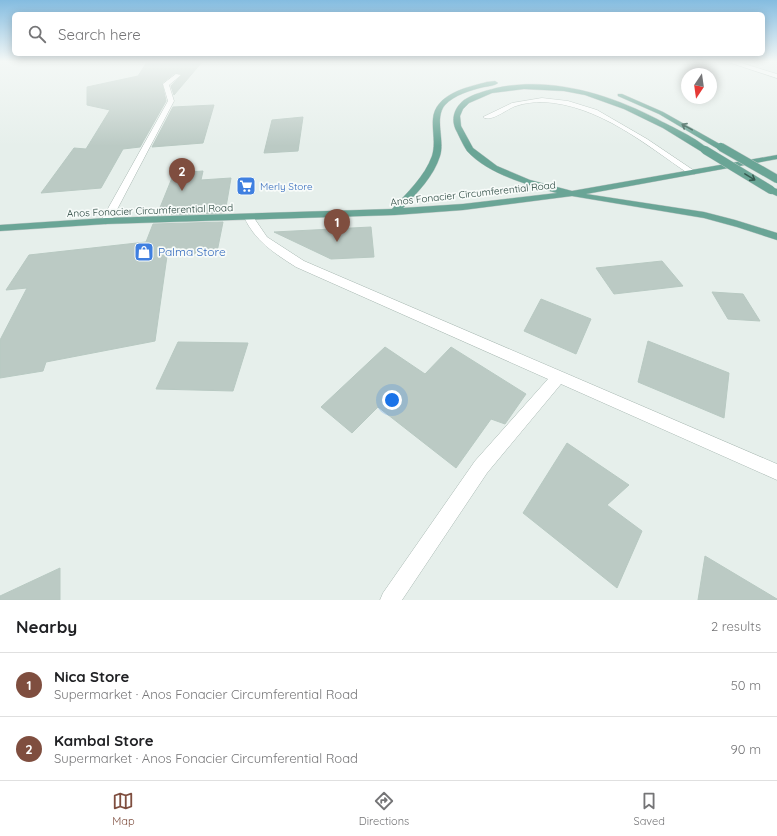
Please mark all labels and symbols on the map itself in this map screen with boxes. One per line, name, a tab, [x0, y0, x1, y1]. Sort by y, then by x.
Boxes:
north arrow	[681, 68, 717, 104]
one-way arrow	[681, 123, 693, 131]
pin: 2	[169, 158, 195, 191]
one-way arrow	[744, 173, 756, 181]
supermarket icon: Merly Store	[235, 175, 257, 197]
street label: Anos Fonacier Circumferential Road	[390, 178, 556, 209]
place label: Merly Store	[260, 180, 313, 193]
street label: Anos Fonacier Circumferential Road	[67, 201, 233, 220]
pin: 1	[324, 209, 350, 242]
shop icon: Palma Store	[133, 241, 155, 263]
place label: Palma Store	[158, 244, 226, 259]
your location	[382, 390, 402, 410]

